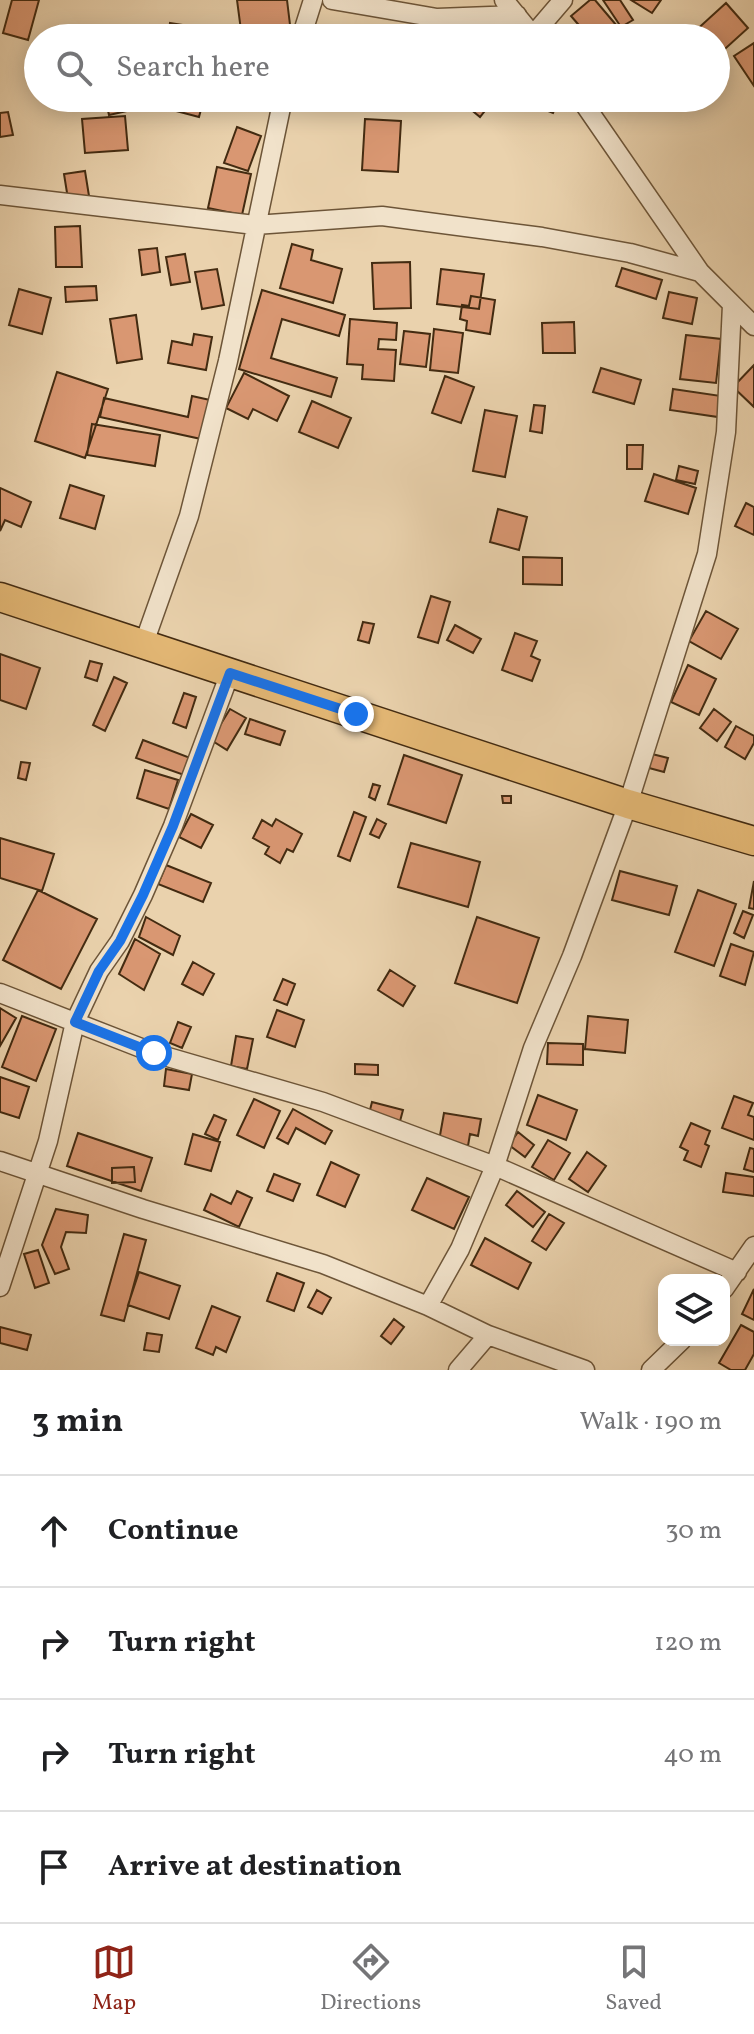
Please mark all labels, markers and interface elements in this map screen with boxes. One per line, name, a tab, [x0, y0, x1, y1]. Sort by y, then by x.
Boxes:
search box	[24, 24, 730, 112]
icon: search	[52, 46, 96, 90]
text: Search here	[116, 47, 270, 89]
route end	[338, 696, 374, 732]
route start	[136, 1035, 172, 1071]
map controls	[658, 1274, 730, 1346]
button: layers	[658, 1274, 730, 1346]
text: 3 min	[32, 1399, 123, 1446]
text: Walk · 190 m	[579, 1404, 722, 1440]
icon: ahead	[32, 1509, 76, 1553]
text: Continue	[108, 1510, 239, 1552]
text: 30 m	[665, 1513, 722, 1549]
icon: right	[32, 1621, 76, 1665]
text: Turn right	[108, 1622, 256, 1664]
text: 120 m	[654, 1625, 722, 1661]
icon: right	[32, 1733, 76, 1777]
text: Turn right	[108, 1734, 256, 1776]
text: 40 m	[663, 1737, 722, 1773]
icon: arrive	[32, 1845, 76, 1889]
text: Arrive at destination	[108, 1846, 402, 1888]
tab: Map	[92, 1940, 136, 2019]
tab: Directions	[320, 1940, 421, 2019]
tab: Saved	[605, 1940, 662, 2019]

